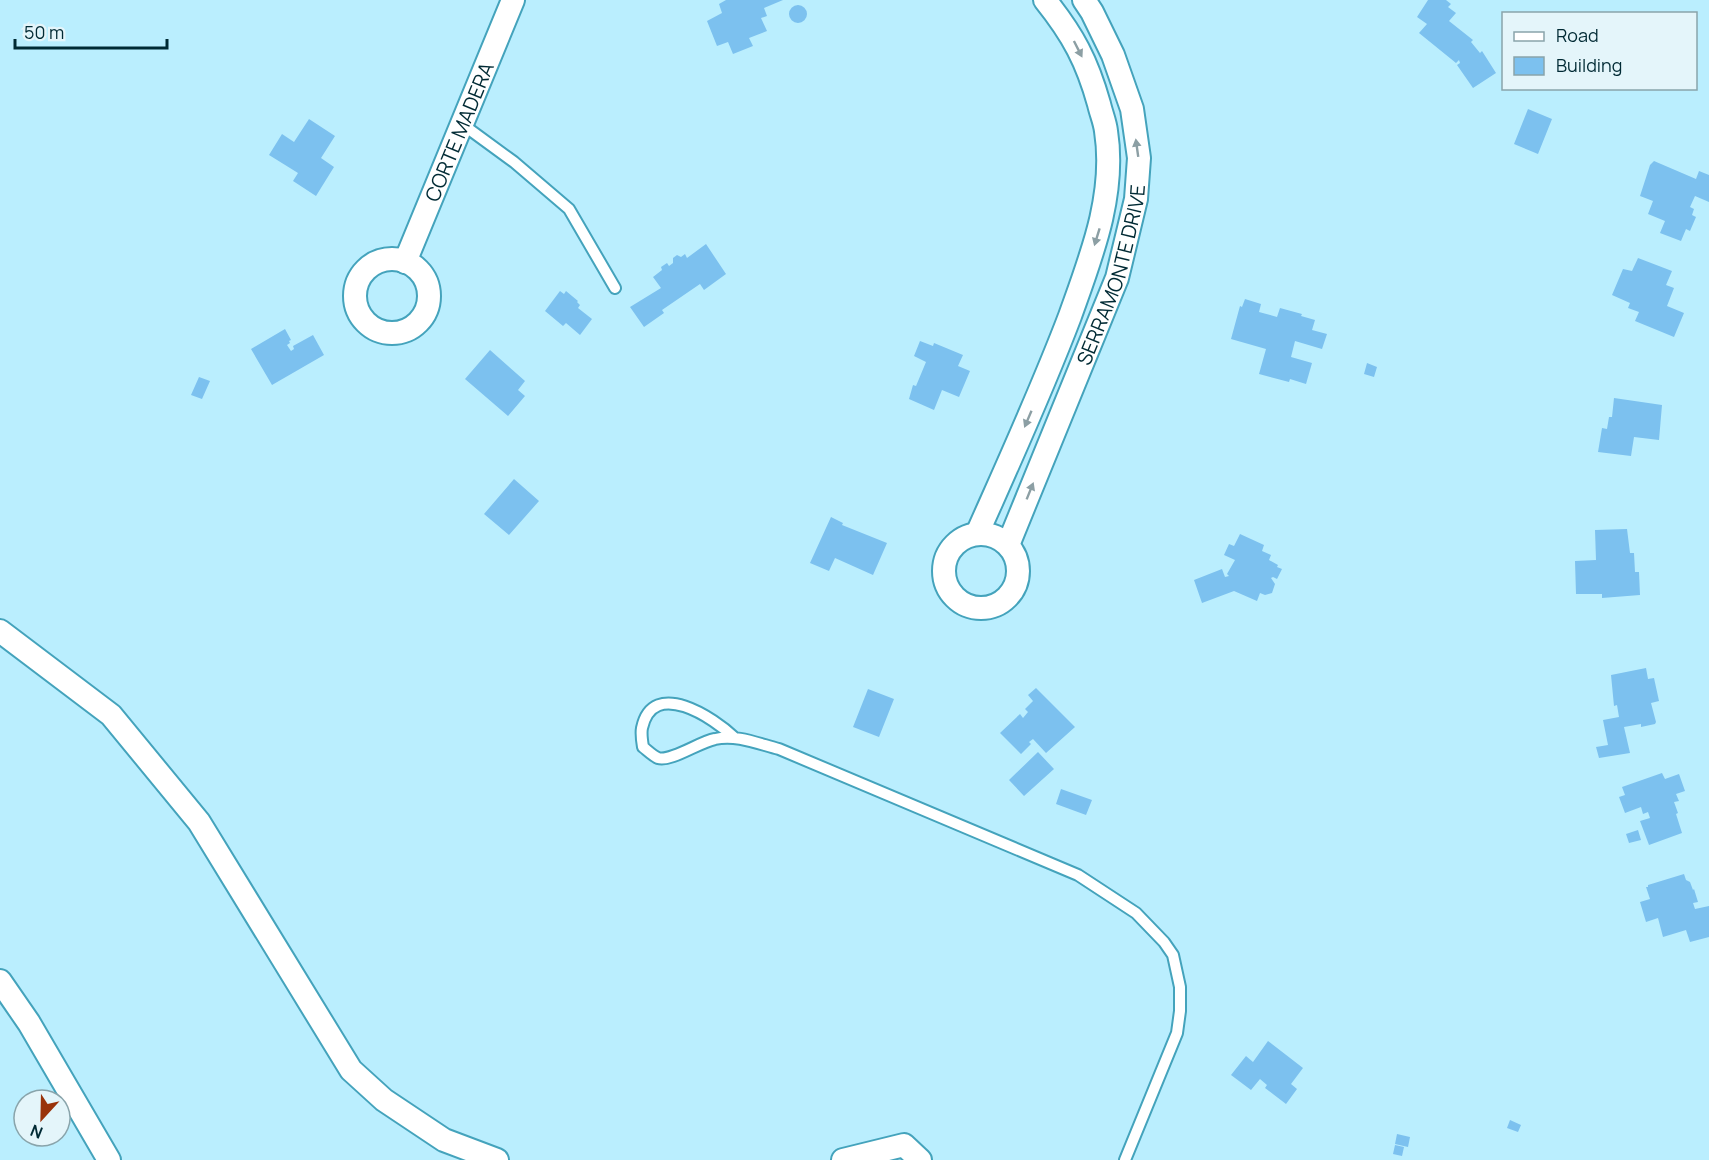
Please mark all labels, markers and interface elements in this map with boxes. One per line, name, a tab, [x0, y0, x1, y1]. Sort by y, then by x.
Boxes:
scale bar	[15, 12, 166, 50]
legend	[1502, 12, 1697, 90]
text: 50 m	[24, 20, 64, 44]
text: Road	[1556, 23, 1599, 47]
one-way arrow	[1073, 40, 1082, 57]
text: Building	[1556, 53, 1622, 77]
street label: CORTE MADERA	[418, 58, 500, 205]
one-way arrow	[1133, 138, 1142, 157]
street label: SERRAMONTE DRIVE	[1070, 184, 1151, 369]
one-way arrow	[1092, 228, 1101, 246]
one-way arrow	[1023, 411, 1033, 429]
one-way arrow	[1026, 482, 1035, 500]
north arrow	[12, 1088, 72, 1148]
text: N	[27, 1120, 46, 1144]

